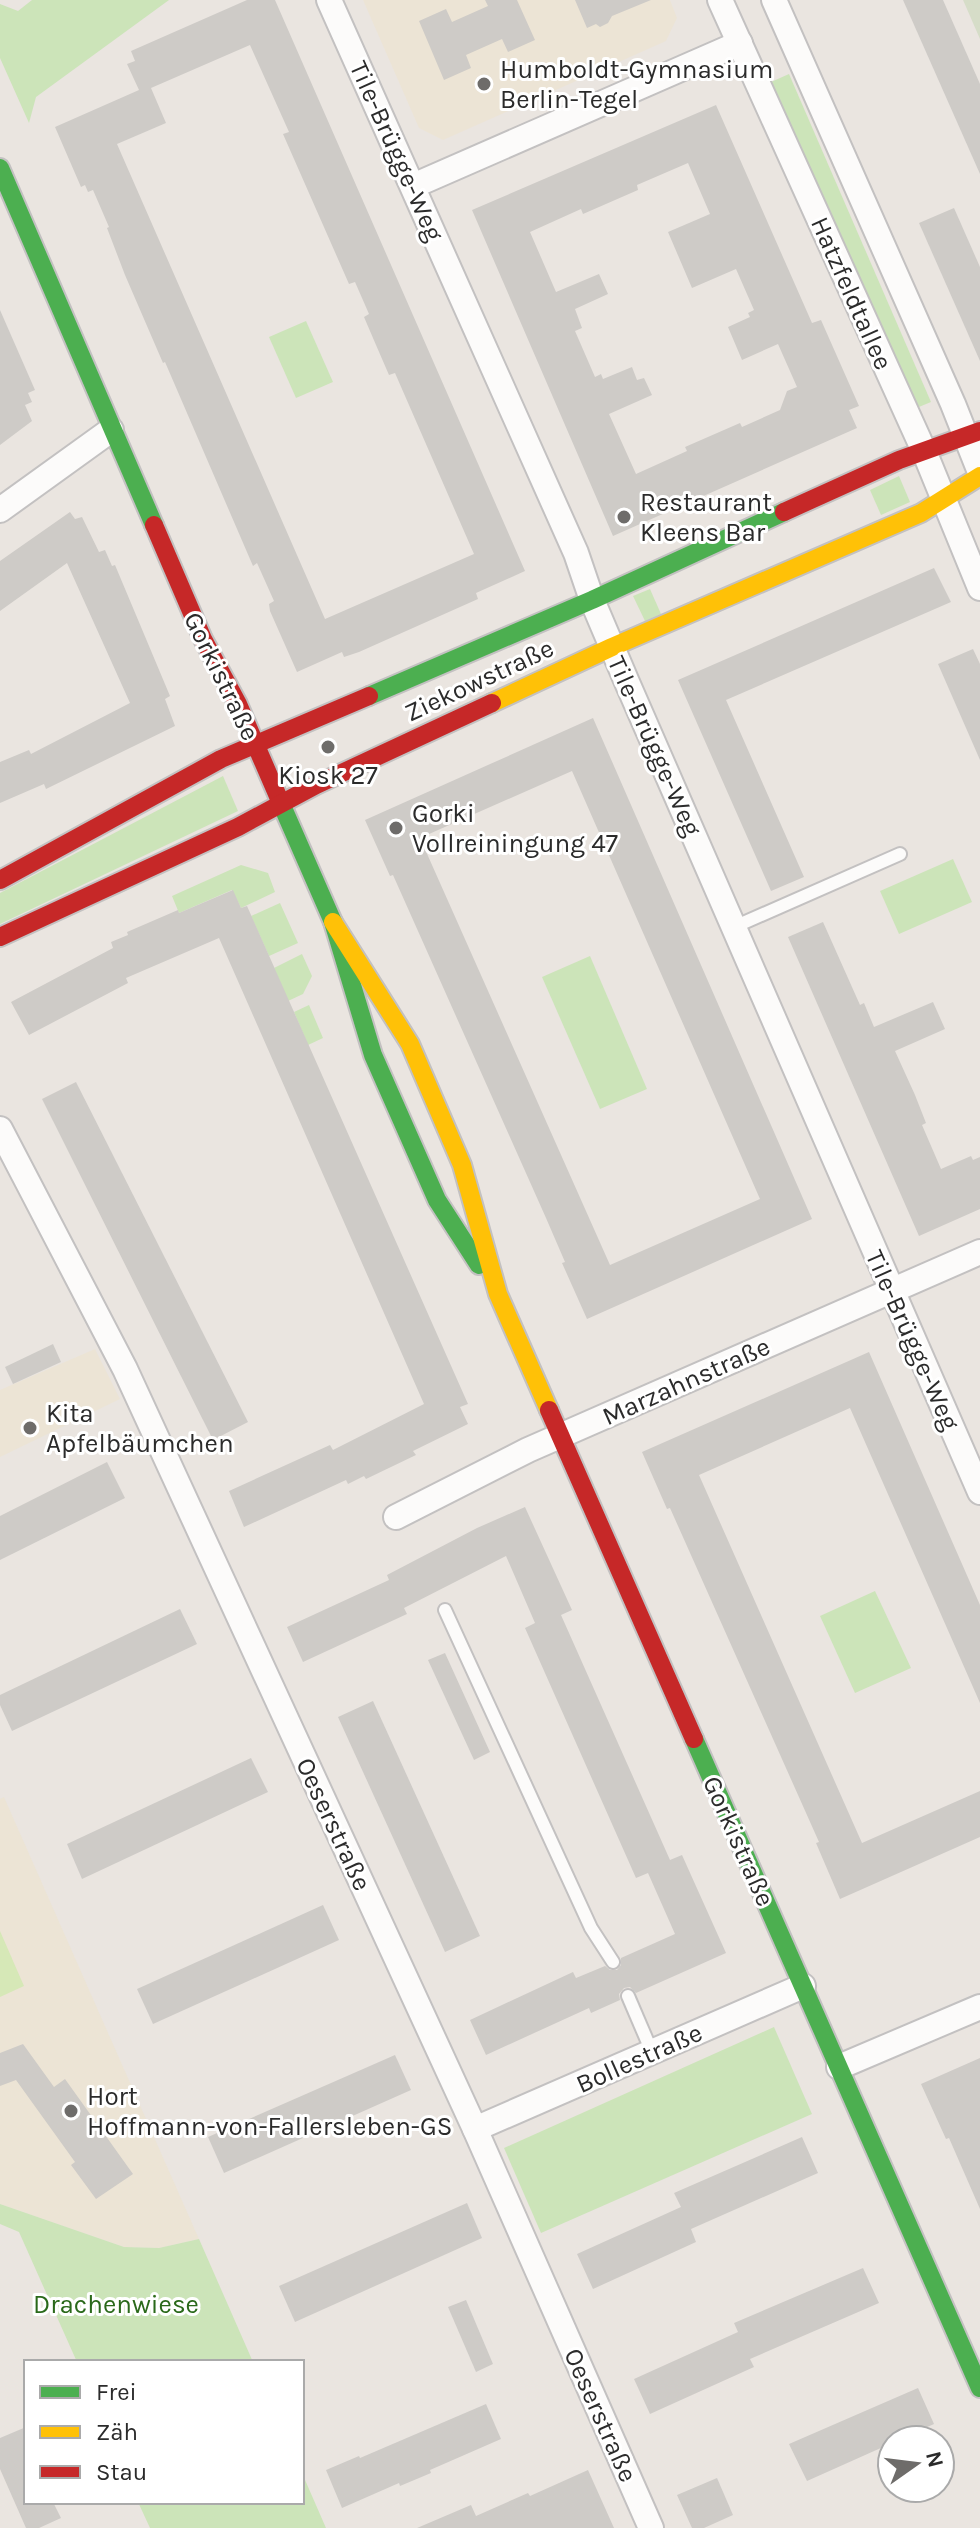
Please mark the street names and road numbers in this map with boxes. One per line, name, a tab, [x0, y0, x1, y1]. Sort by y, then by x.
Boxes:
street label: Tile-Brügge-Weg	[343, 56, 450, 246]
street label: Hatzfeldtallee	[804, 212, 899, 374]
street label: Gorkistraße	[177, 607, 266, 746]
street label: Ziekowstraße	[400, 632, 559, 728]
street label: Tile-Brügge-Weg	[601, 651, 708, 841]
street label: Tile-Brügge-Weg	[859, 1245, 966, 1435]
street label: Marzahnstraße	[598, 1331, 775, 1432]
street label: Oeserstraße	[289, 1753, 378, 1896]
street label: Gorkistraße	[696, 1771, 781, 1911]
street label: Bollestraße	[571, 2017, 707, 2100]
street label: Oeserstraße	[557, 2344, 644, 2487]

